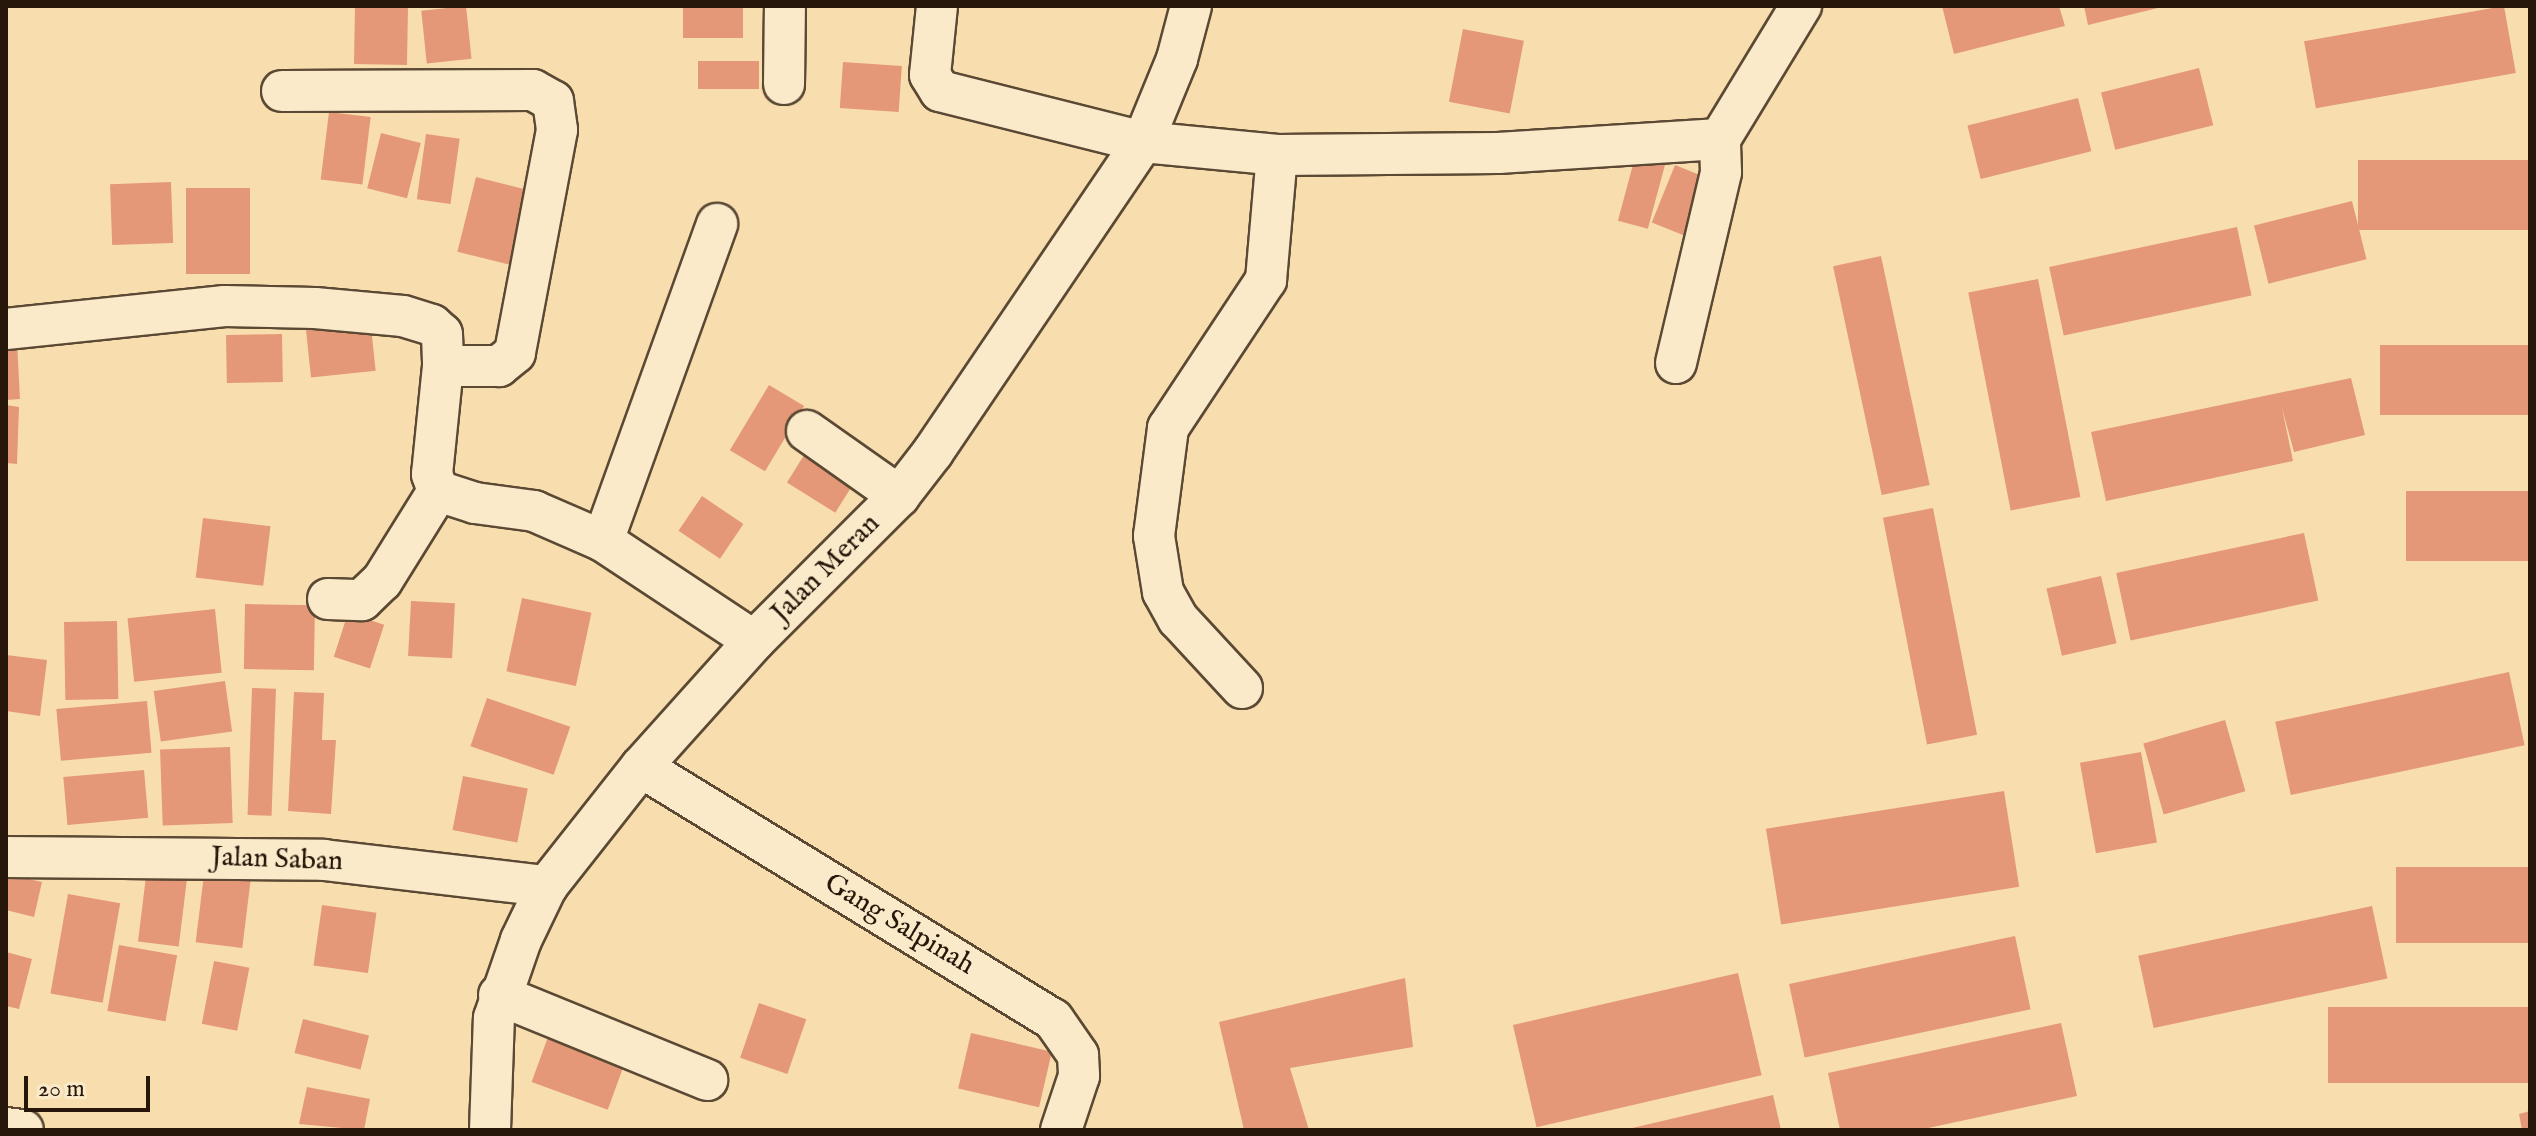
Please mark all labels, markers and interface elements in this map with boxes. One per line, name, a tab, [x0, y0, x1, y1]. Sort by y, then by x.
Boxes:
street label: Jalan Meran	[765, 508, 887, 630]
street label: Jalan Saban	[210, 841, 344, 879]
street label: Gang Salpinah	[818, 867, 980, 983]
scale bar	[28, 1060, 154, 1110]
text: 20 m	[38, 1074, 85, 1105]

